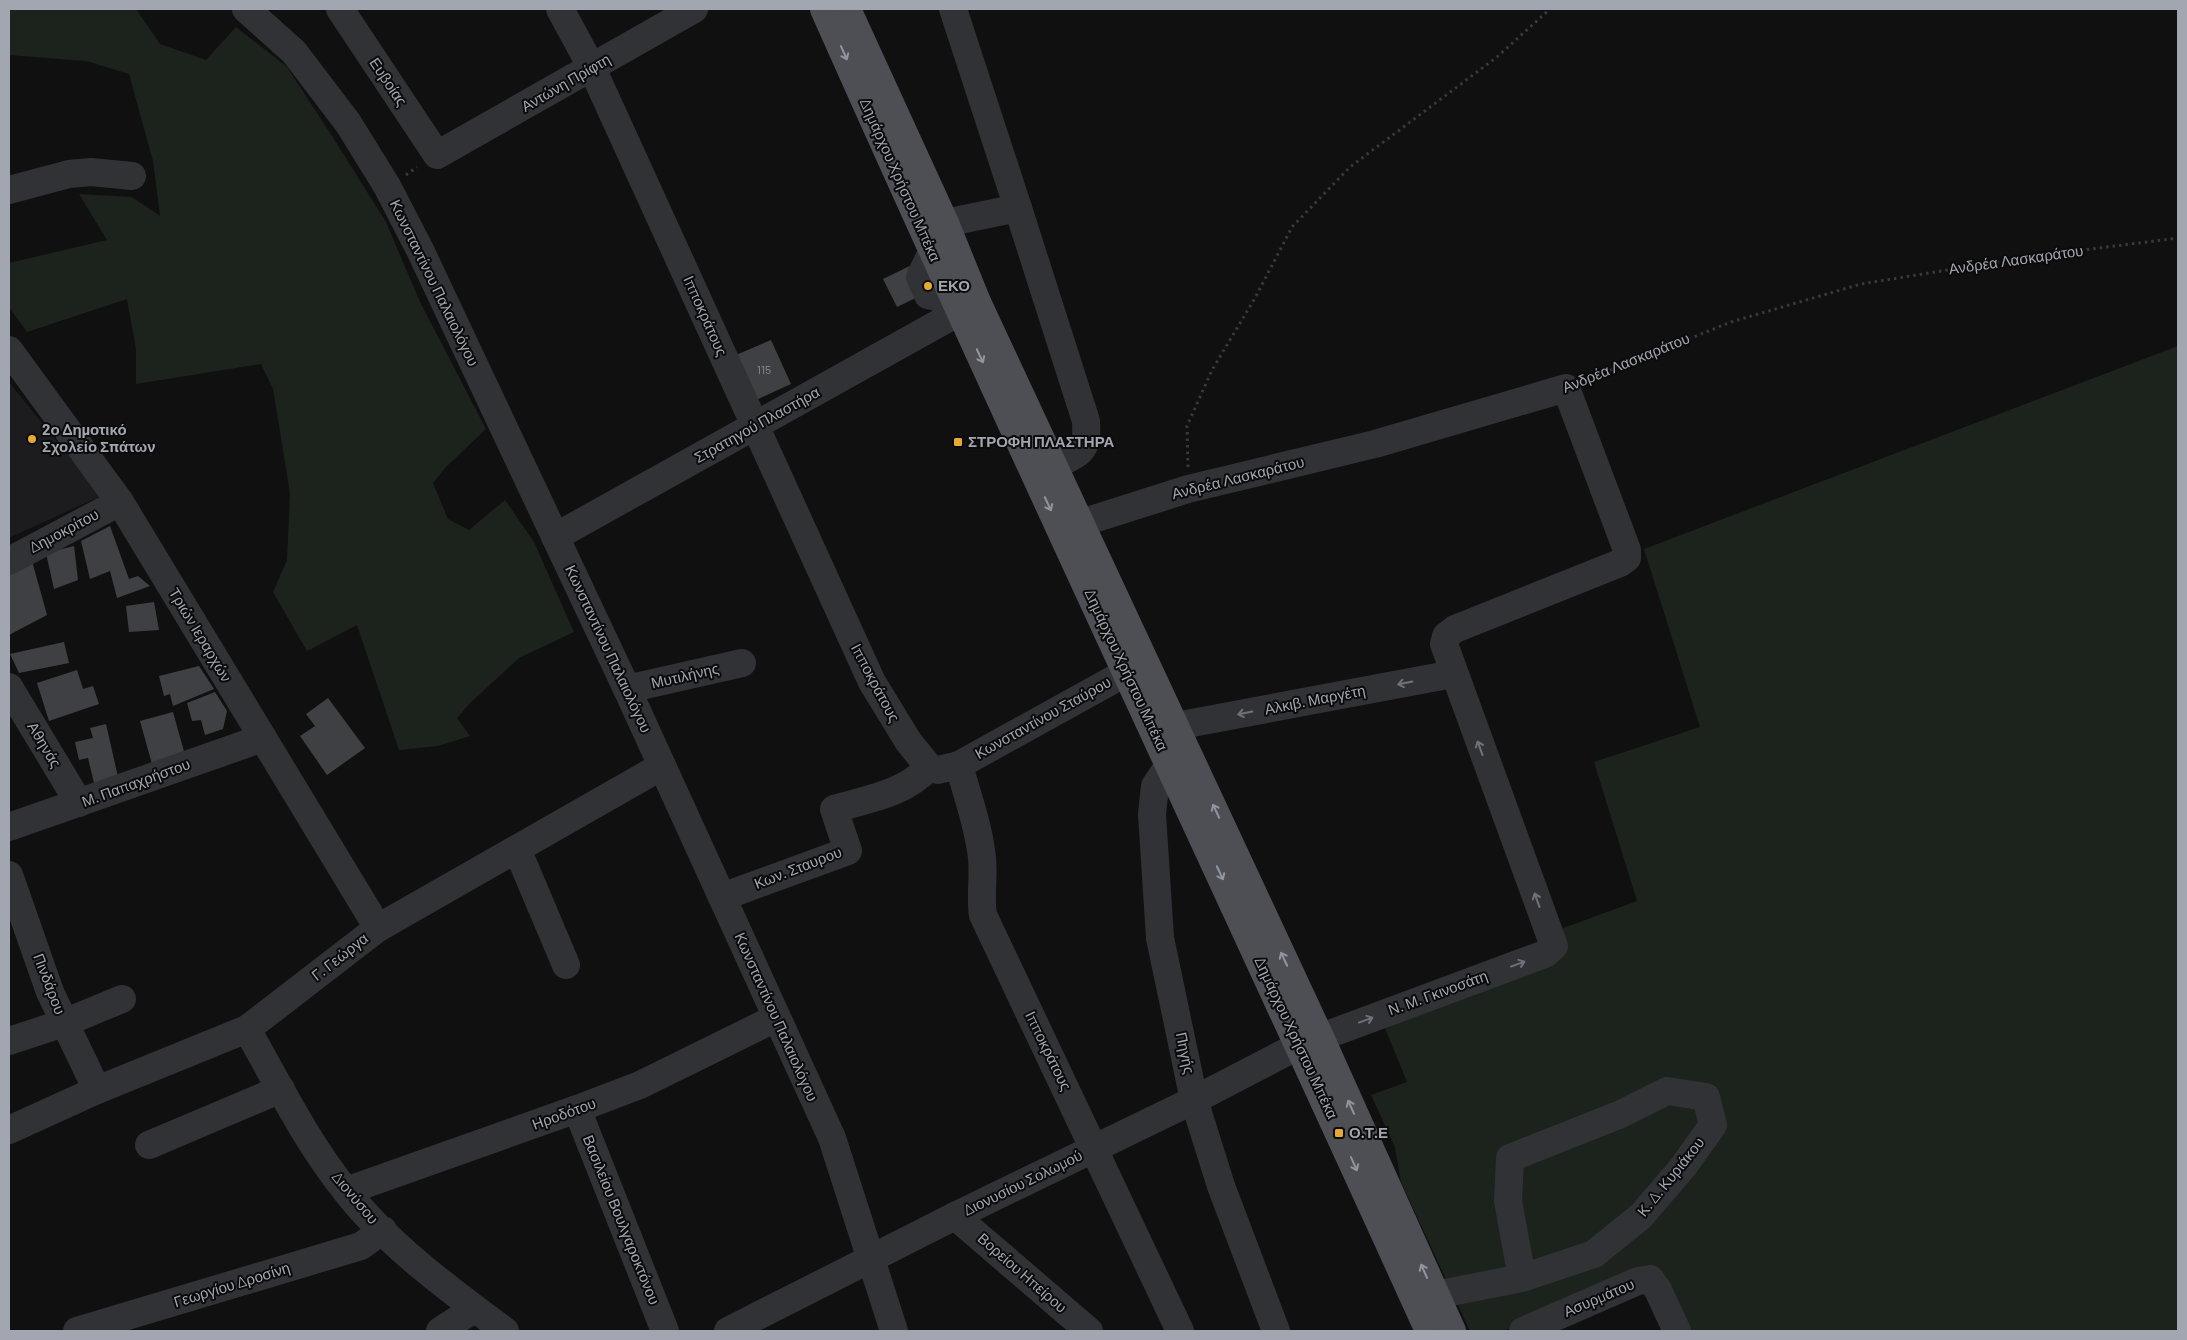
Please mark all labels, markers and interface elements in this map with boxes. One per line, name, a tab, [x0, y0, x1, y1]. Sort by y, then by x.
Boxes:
one-way arrow	[839, 45, 849, 60]
street label: Αντώνη Πρίφτη	[518, 49, 613, 115]
street label: Ευβοίας	[366, 54, 412, 109]
street label: Δημάρχου Χρήστου Μπέκα	[857, 95, 945, 264]
street label: Κωνσταντίνου Παλαιολόγου	[387, 196, 483, 369]
street label: Ανδρέα Λασκαράτου	[1947, 241, 2084, 277]
street label: Ιπποκράτους	[680, 273, 732, 359]
place label: ΕΚΟ	[938, 276, 970, 294]
marker: ΕΚΟ	[922, 280, 934, 292]
street label: Ανδρέα Λασκαράτου	[1559, 328, 1692, 396]
one-way arrow	[976, 348, 985, 363]
house number: 115	[757, 362, 771, 376]
street label: Στρατηγού Πλαστήρα	[691, 382, 823, 466]
place label: 2ο Δημοτικό Σχολείο Σπάτων	[42, 420, 156, 455]
place label: ΣΤΡΟΦΗ ΠΛΑΣΤΗΡΑ	[968, 432, 1115, 450]
marker: 2ο Δημοτικό Σχολείο Σπάτων	[26, 433, 38, 445]
marker: ΣΤΡΟΦΗ ΠΛΑΣΤΗΡΑ	[952, 436, 964, 448]
street label: Ανδρέα Λασκαράτου	[1170, 452, 1306, 502]
one-way arrow	[1044, 496, 1054, 511]
street label: Δημοκρίτου	[26, 504, 101, 556]
street label: Κωνσταντίνου Παλαιολόγου	[562, 562, 656, 735]
street label: Τριών Ιεραρχών	[166, 584, 236, 685]
street label: Δημάρχου Χρήστου Μπέκα	[1081, 586, 1173, 754]
street label: Ιπποκράτους	[848, 640, 904, 725]
street label: Μυτιλήνης	[649, 659, 720, 692]
street label: Κωνσταντίνου Σταύρου	[971, 672, 1114, 762]
one-way arrow	[1397, 679, 1413, 689]
street label: Αλκιβ. Μαργέτη	[1263, 680, 1367, 718]
one-way arrow	[1238, 709, 1254, 718]
street label: Αθηνάς	[24, 718, 65, 771]
one-way arrow	[1475, 741, 1484, 756]
street label: Μ. Παπαχρήστου	[79, 754, 192, 810]
one-way arrow	[1210, 804, 1220, 819]
street label: Κων. Σταυρου	[751, 842, 844, 892]
one-way arrow	[1216, 865, 1226, 880]
one-way arrow	[1532, 893, 1541, 908]
street label: Γ. Γεώργα	[308, 928, 372, 984]
street label: Κωνσταντίνου Παλαιολόγου	[731, 929, 822, 1104]
street label: Πινδάρου	[30, 951, 70, 1017]
one-way arrow	[1278, 952, 1288, 967]
street label: Δημάρχου Χρήστου Μπέκα	[1251, 954, 1343, 1122]
one-way arrow	[1510, 959, 1525, 968]
street label: Ν. Μ. Γκινοσάτη	[1385, 966, 1490, 1018]
street label: Ιπποκράτους	[1022, 1008, 1076, 1093]
one-way arrow	[1357, 1015, 1373, 1024]
street label: Πηγής	[1173, 1030, 1199, 1075]
street label: Ηροδότου	[529, 1093, 598, 1133]
one-way arrow	[1346, 1100, 1355, 1115]
place label: Ο.Τ.Ε	[1349, 1123, 1388, 1141]
marker: Ο.Τ.Ε	[1333, 1127, 1345, 1139]
street label: Βασιλείου Βουλγαροκτόνου	[580, 1132, 664, 1307]
street label: Κ. Δ. Κυριάκου	[1633, 1133, 1708, 1220]
street label: Διονυσίου Σολωμού	[960, 1145, 1085, 1219]
one-way arrow	[1349, 1156, 1359, 1171]
street label: Διονύσου	[329, 1168, 383, 1227]
street label: Βορείου Ηπείρου	[974, 1229, 1071, 1316]
street label: Γεωργίου Δροσίνη	[171, 1258, 292, 1310]
one-way arrow	[1419, 1264, 1429, 1279]
street label: Ασυρμάτου	[1561, 1274, 1637, 1320]

